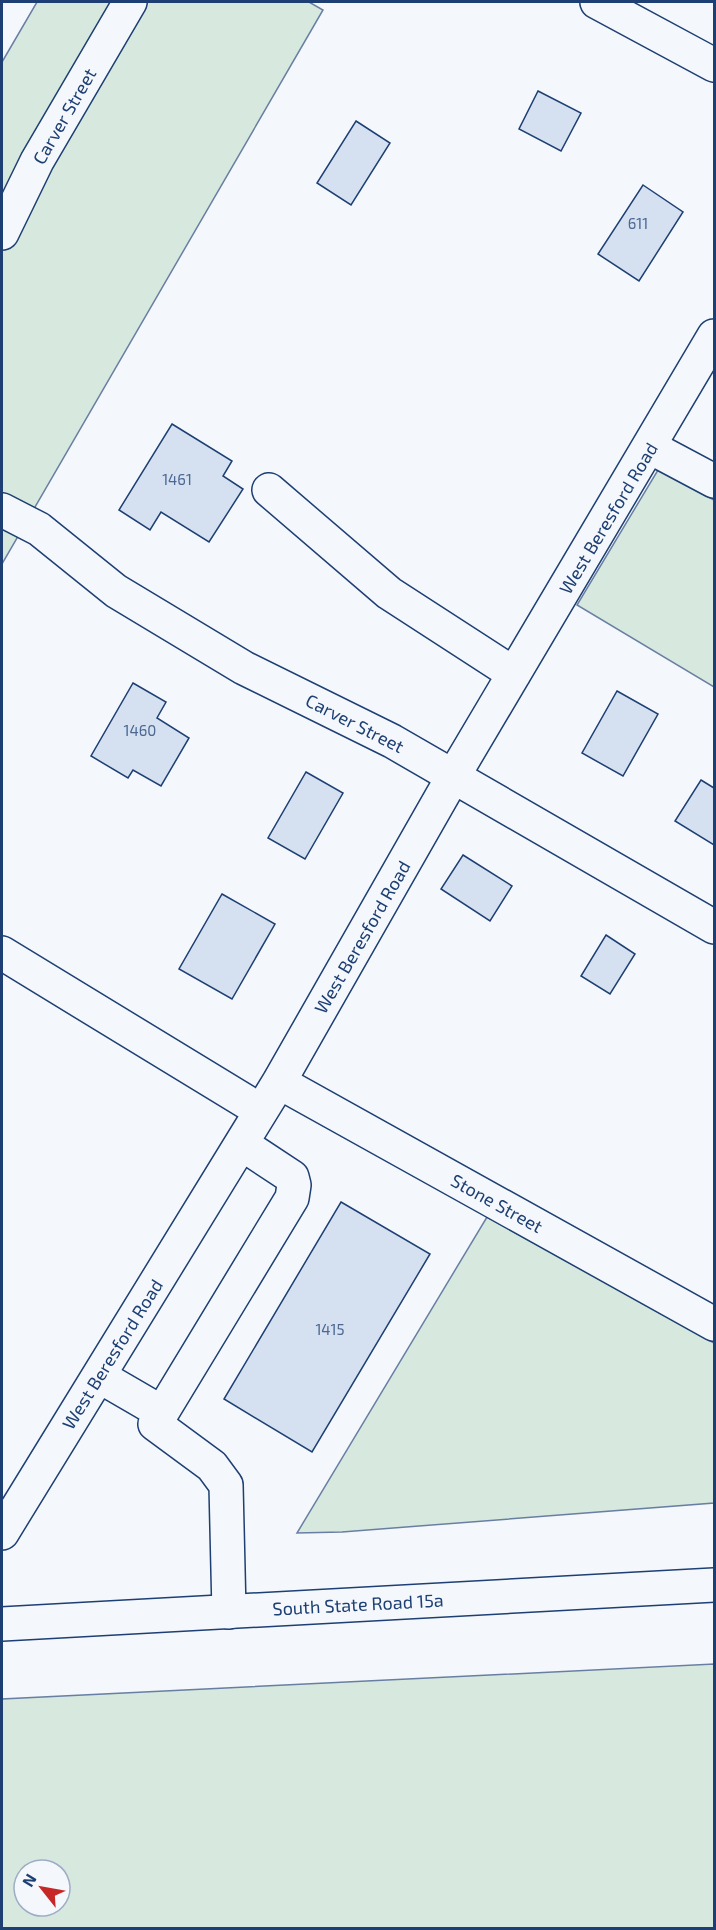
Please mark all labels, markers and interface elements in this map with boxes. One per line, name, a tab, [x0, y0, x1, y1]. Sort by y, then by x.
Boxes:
street label: Carver Street	[28, 64, 100, 168]
house number: 611	[628, 214, 648, 232]
street label: West Beresford Road	[554, 438, 662, 598]
house number: 1461	[162, 470, 192, 488]
street label: Carver Street	[302, 689, 408, 757]
house number: 1460	[124, 721, 156, 739]
street label: West Beresford Road	[309, 857, 415, 1017]
street label: Stone Street	[447, 1169, 547, 1237]
street label: West Beresford Road	[57, 1275, 167, 1433]
house number: 1415	[315, 1320, 345, 1338]
street label: South State Road 15a	[272, 1589, 444, 1619]
north arrow	[12, 1858, 72, 1918]
text: N	[18, 1870, 40, 1890]

